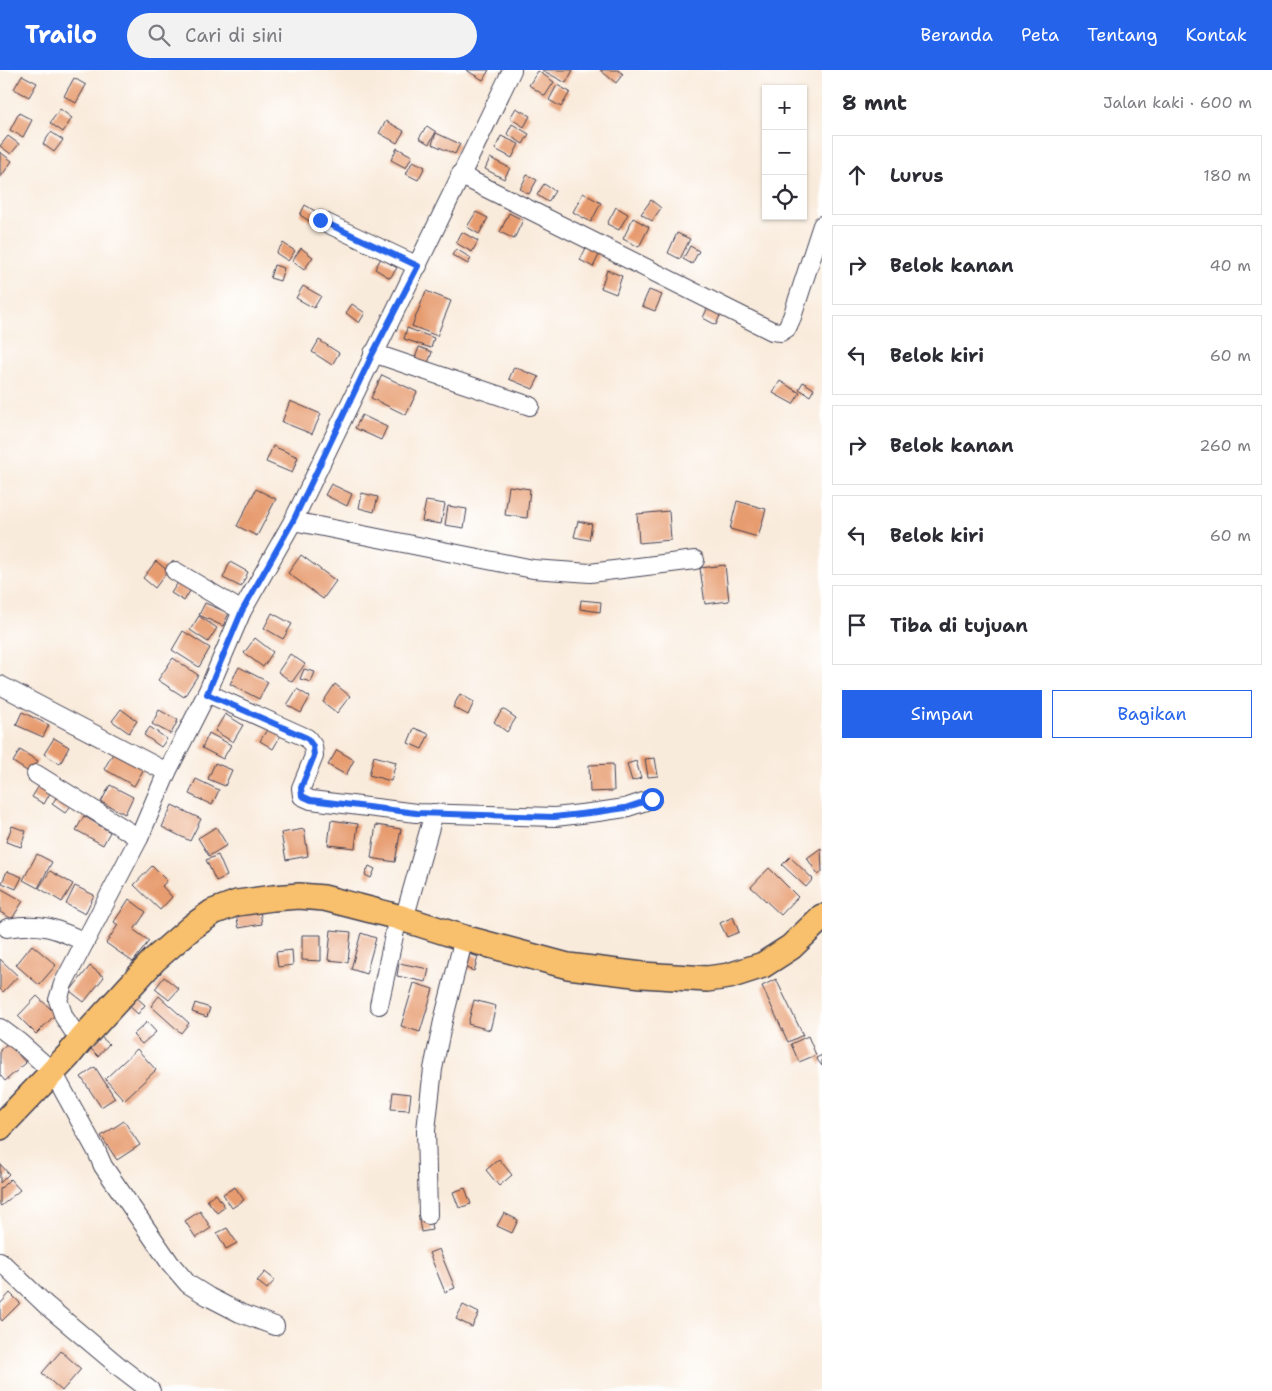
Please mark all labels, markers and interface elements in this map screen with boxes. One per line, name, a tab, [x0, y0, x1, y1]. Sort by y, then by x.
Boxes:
search box	[127, 13, 477, 58]
text: Trailo	[25, 19, 97, 51]
icon: search	[145, 21, 173, 49]
text: Cari di sini	[185, 23, 283, 48]
text: Beranda	[921, 23, 993, 47]
text: Peta	[1021, 23, 1059, 47]
text: Tentang	[1087, 23, 1158, 47]
text: Kontak	[1186, 23, 1247, 47]
map controls	[762, 85, 807, 220]
button: +	[762, 85, 807, 130]
text: 8 mnt	[842, 89, 907, 117]
text: Jalan kaki · 600 m	[1103, 92, 1252, 113]
button: −	[762, 130, 807, 175]
icon: ahead	[843, 161, 871, 189]
text: Lurus	[890, 163, 944, 188]
text: 180 m	[1203, 165, 1251, 186]
button: locate	[762, 175, 807, 220]
route end	[309, 209, 332, 232]
icon: right	[843, 251, 871, 279]
text: Belok kanan	[890, 253, 1014, 278]
text: 40 m	[1209, 255, 1251, 276]
icon: left	[843, 341, 871, 369]
text: Belok kiri	[890, 343, 984, 368]
text: 60 m	[1210, 345, 1251, 366]
icon: right	[843, 431, 871, 459]
text: Belok kanan	[890, 433, 1014, 458]
text: 260 m	[1199, 435, 1251, 456]
icon: left	[843, 521, 871, 549]
text: Belok kiri	[890, 523, 984, 548]
text: 60 m	[1210, 525, 1251, 546]
icon: arrive	[843, 611, 871, 639]
text: Tiba di tujuan	[890, 613, 1028, 638]
button: Simpan	[842, 690, 1042, 738]
button: Bagikan	[1052, 690, 1252, 738]
route start	[641, 788, 664, 811]

